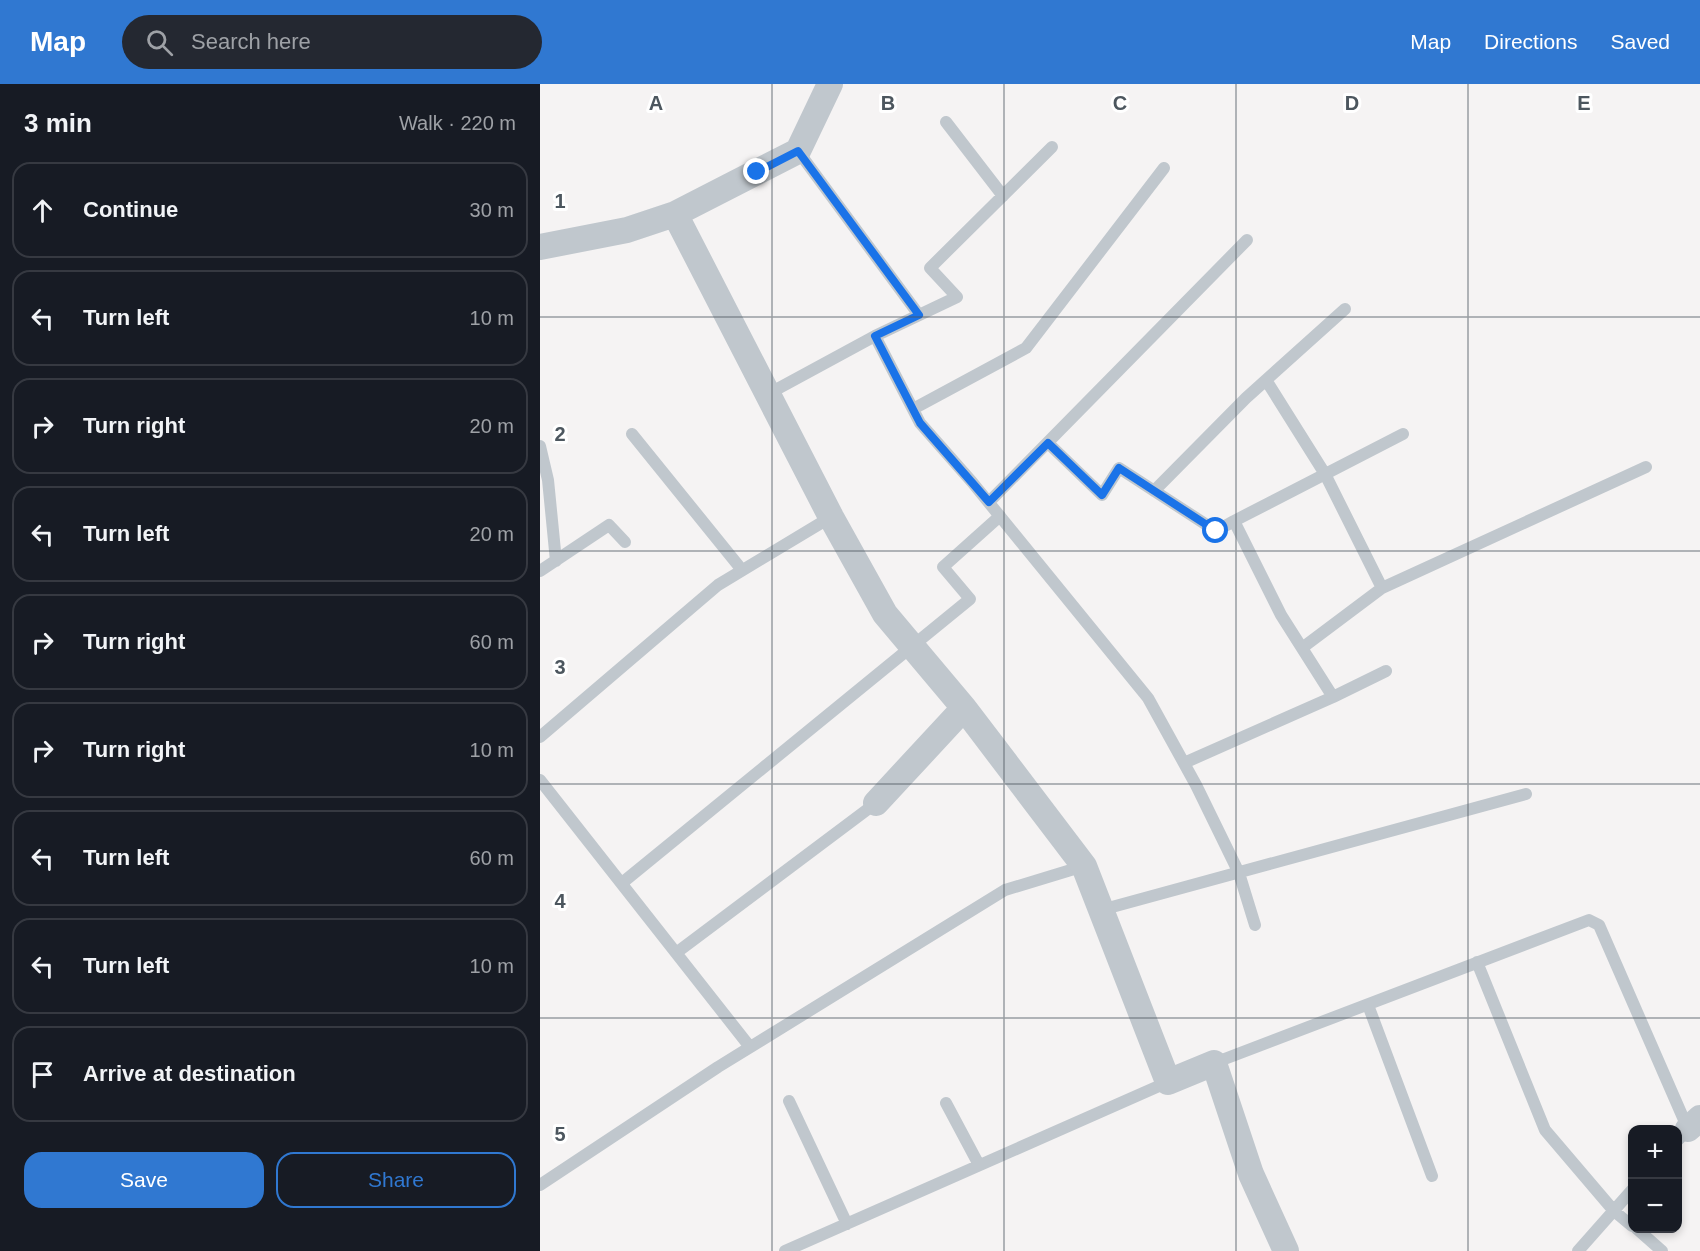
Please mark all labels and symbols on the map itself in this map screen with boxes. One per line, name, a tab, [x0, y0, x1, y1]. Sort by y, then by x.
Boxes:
text: A	[649, 92, 663, 114]
text: B	[881, 92, 895, 114]
text: C	[1113, 92, 1127, 114]
text: D	[1345, 92, 1359, 114]
text: E	[1577, 92, 1591, 114]
route end	[743, 158, 769, 184]
text: 1	[554, 190, 566, 212]
text: 2	[554, 423, 566, 445]
route start	[1202, 517, 1228, 543]
text: 3	[554, 656, 566, 678]
text: 4	[554, 890, 566, 912]
text: 5	[554, 1123, 566, 1145]

